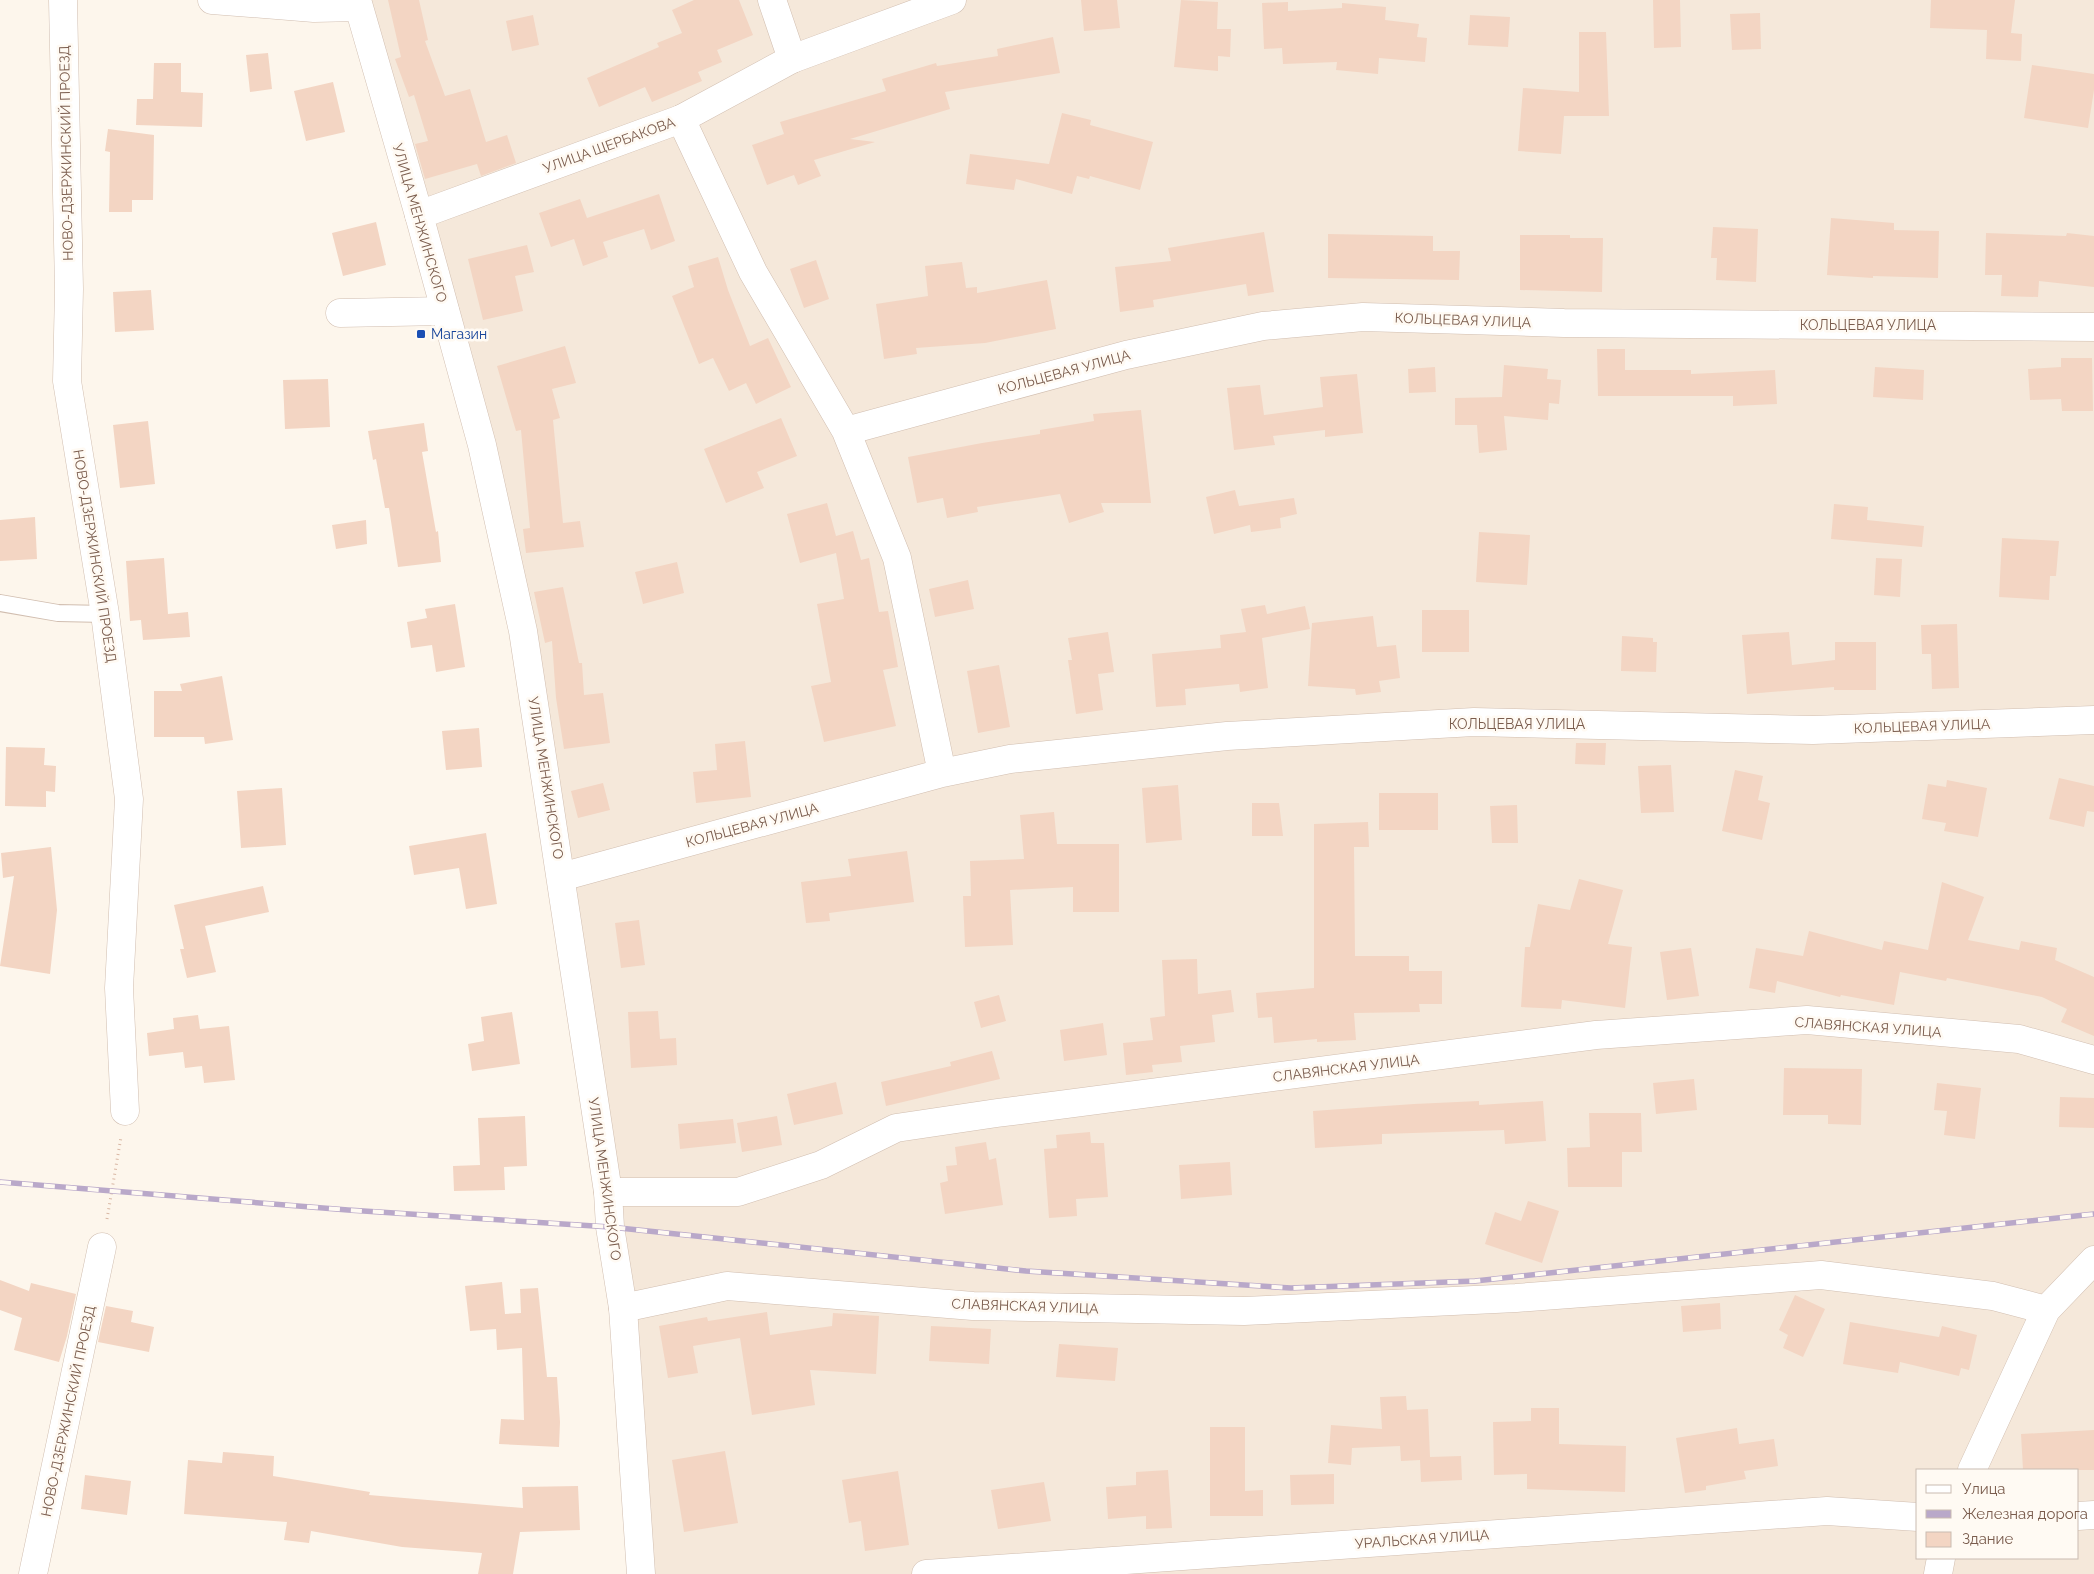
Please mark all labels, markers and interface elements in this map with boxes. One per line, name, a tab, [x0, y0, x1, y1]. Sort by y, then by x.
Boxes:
street label: НОВО-ДЗЕРЖИНСКИЙ ПРОЕЗД	[55, 45, 76, 261]
street label: УЛИЦА ЩЕРБАКОВА	[541, 113, 678, 176]
street label: УЛИЦА МЕНЖИНСКОГО	[390, 142, 450, 304]
street label: КОЛЬЦЕВАЯ УЛИЦА	[1394, 310, 1532, 330]
street label: КОЛЬЦЕВАЯ УЛИЦА	[1800, 317, 1937, 333]
place label: Магазин	[431, 326, 487, 342]
marker: Магазин	[415, 328, 427, 340]
street label: КОЛЬЦЕВАЯ УЛИЦА	[996, 346, 1133, 397]
street label: НОВО-ДЗЕРЖИНСКИЙ ПРОЕЗД	[70, 448, 121, 664]
street label: УЛИЦА МЕНЖИНСКОГО	[525, 696, 567, 860]
street label: КОЛЬЦЕВАЯ УЛИЦА	[1449, 716, 1586, 732]
street label: КОЛЬЦЕВАЯ УЛИЦА	[1853, 716, 1991, 736]
street label: КОЛЬЦЕВАЯ УЛИЦА	[684, 799, 821, 850]
street label: СЛАВЯНСКАЯ УЛИЦА	[1794, 1014, 1943, 1040]
street label: СЛАВЯНСКАЯ УЛИЦА	[1272, 1051, 1421, 1085]
street label: УЛИЦА МЕНЖИНСКОГО	[586, 1096, 624, 1262]
street label: СЛАВЯНСКАЯ УЛИЦА	[951, 1295, 1099, 1317]
street label: НОВО-ДЗЕРЖИНСКИЙ ПРОЕЗД	[37, 1304, 98, 1518]
legend	[1916, 1469, 2079, 1559]
text: Улица	[1962, 1480, 2006, 1498]
text: Железная дорога	[1962, 1505, 2088, 1523]
street label: УРАЛЬСКАЯ УЛИЦА	[1354, 1526, 1490, 1552]
text: Здание	[1962, 1530, 2014, 1548]

